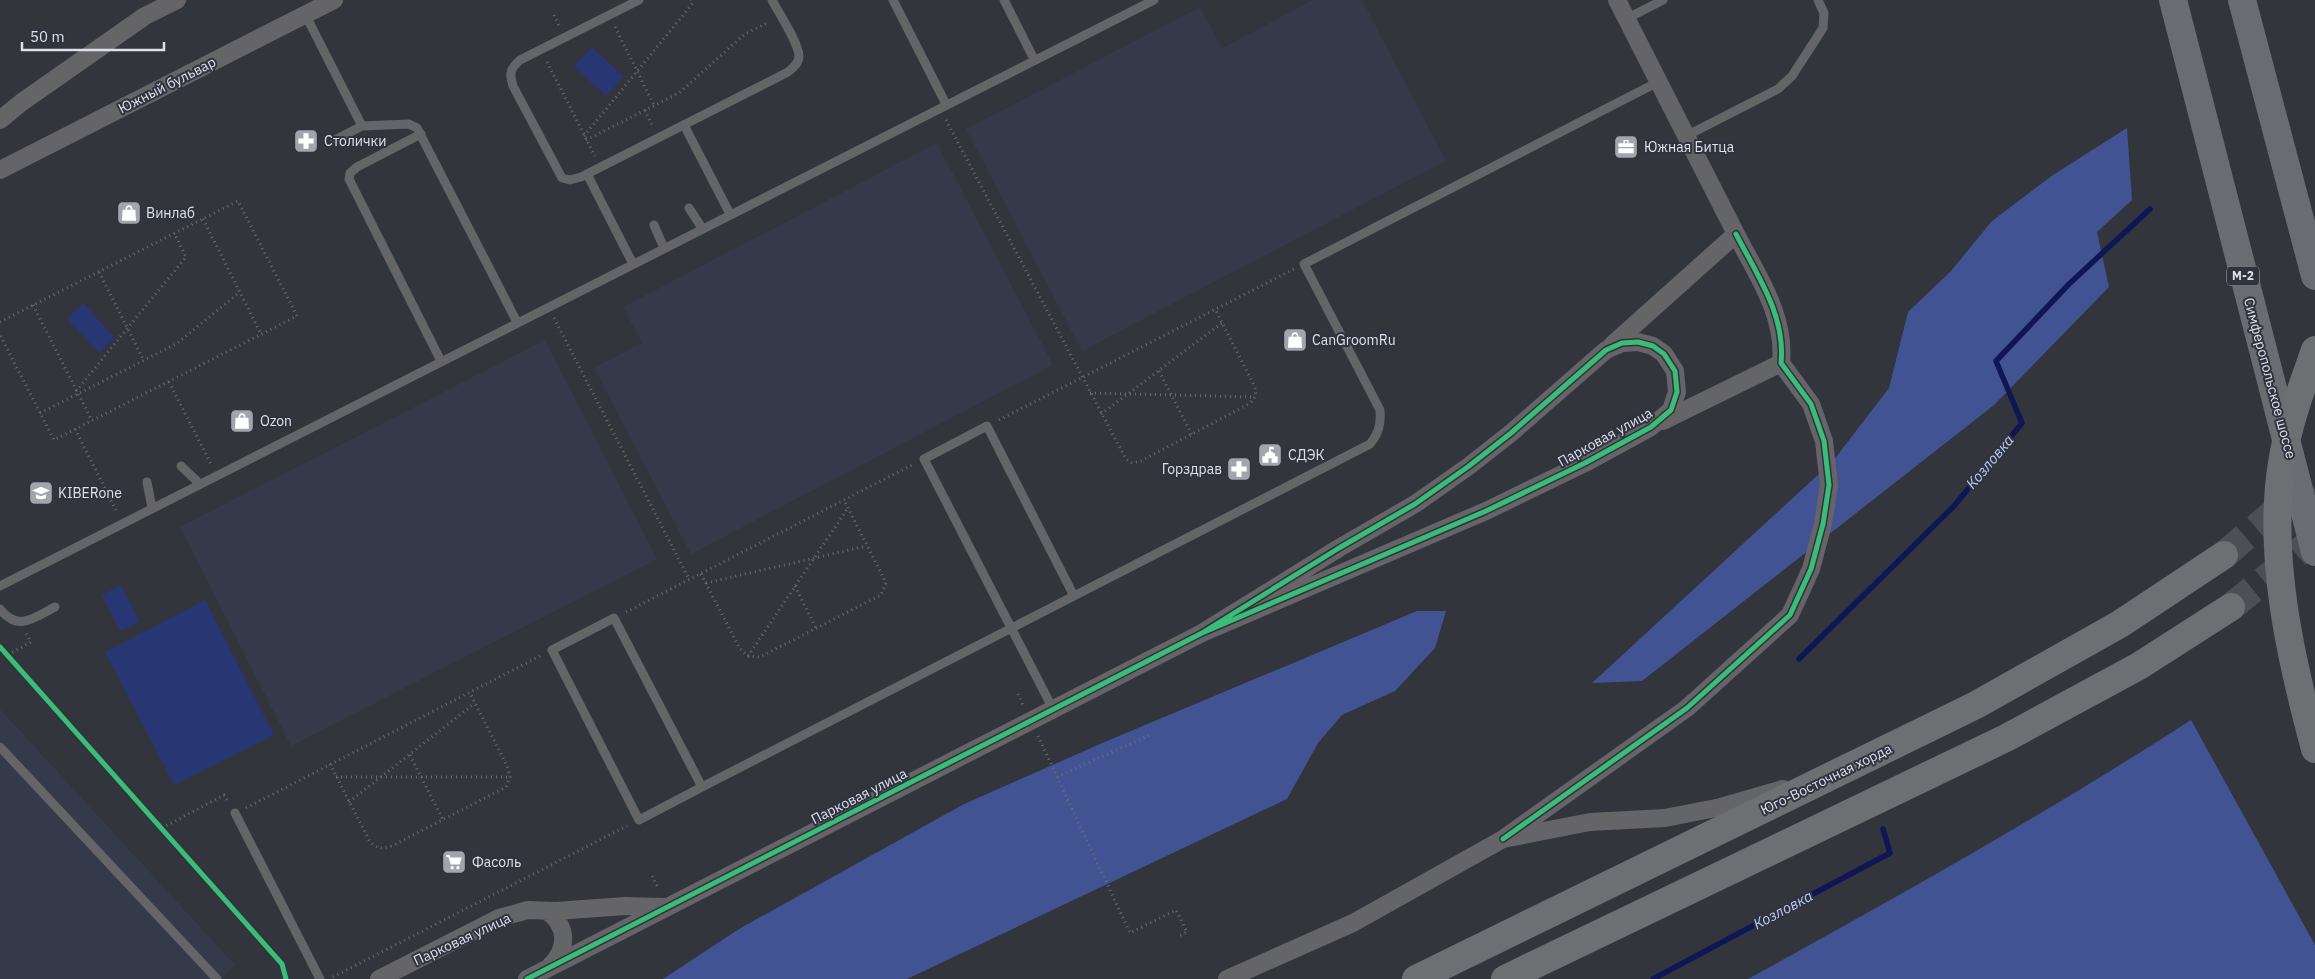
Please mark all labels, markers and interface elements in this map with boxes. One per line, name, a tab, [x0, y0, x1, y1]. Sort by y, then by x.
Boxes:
scale bar	[22, 20, 165, 52]
text: 50 m	[30, 27, 65, 46]
street label: Южный бульвар	[115, 53, 219, 117]
pharmacy icon: Столички	[293, 128, 319, 154]
place label: Столички	[324, 132, 387, 150]
office icon: Южная Битца	[1613, 134, 1639, 160]
place label: Южная Битца	[1644, 138, 1735, 156]
shop icon: Винлаб	[116, 200, 142, 226]
place label: Винлаб	[146, 204, 195, 222]
road number: М-2	[2227, 266, 2259, 286]
street label: Симферопольское шоссе	[2240, 296, 2300, 461]
shop icon: CanGroomRu	[1282, 327, 1308, 353]
place label: CanGroomRu	[1312, 331, 1396, 349]
street label: Парковая улица	[1555, 403, 1656, 470]
shop icon: Ozon	[229, 408, 255, 434]
place label: Ozon	[260, 412, 292, 430]
water label: Козловка	[1961, 430, 2018, 493]
public building icon: СДЭК	[1257, 442, 1283, 468]
place label: СДЭК	[1288, 446, 1325, 464]
pharmacy icon: Горздрав	[1226, 456, 1252, 482]
place label: Горздрав	[1162, 460, 1222, 478]
school or university icon: KIBERone	[28, 480, 54, 506]
place label: KIBERone	[58, 484, 122, 502]
street label: Юго-Восточная хорда	[1757, 739, 1895, 819]
street label: Парковая улица	[808, 764, 911, 828]
supermarket icon: Фасоль	[441, 849, 467, 875]
place label: Фасоль	[472, 853, 521, 871]
water label: Козловка	[1750, 886, 1816, 933]
street label: Парковая улица	[410, 908, 514, 969]

